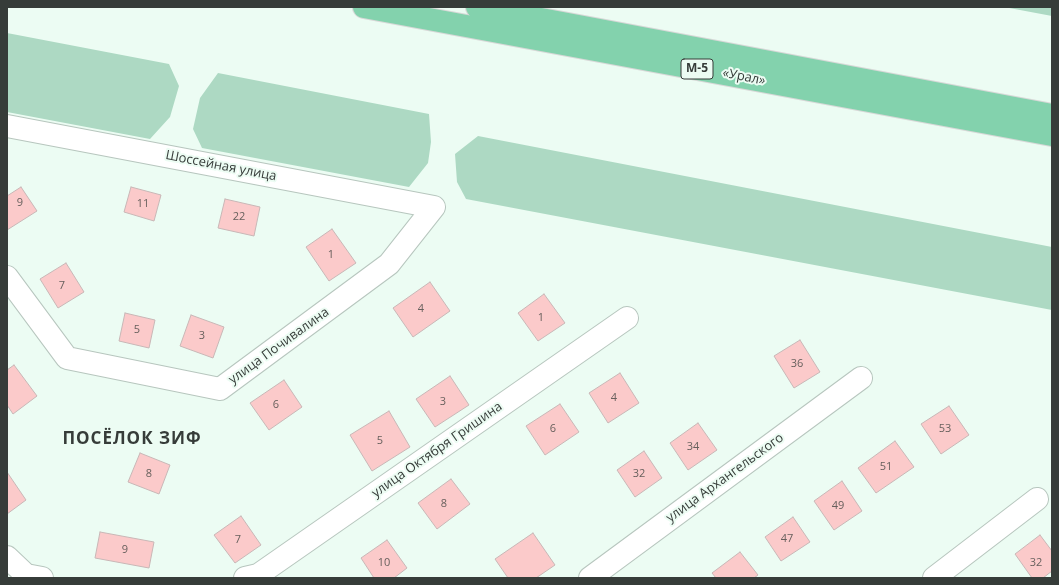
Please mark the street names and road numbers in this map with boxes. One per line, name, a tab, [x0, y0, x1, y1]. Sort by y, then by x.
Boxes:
road number: М-5	[681, 59, 713, 79]
street label: «Урал»	[721, 65, 767, 89]
street label: Шоссейная улица	[164, 148, 278, 184]
street label: улица Почивалина	[226, 304, 332, 388]
street label: улица Октября Гришина	[369, 399, 505, 501]
street label: улица Архангельского	[663, 430, 787, 526]

